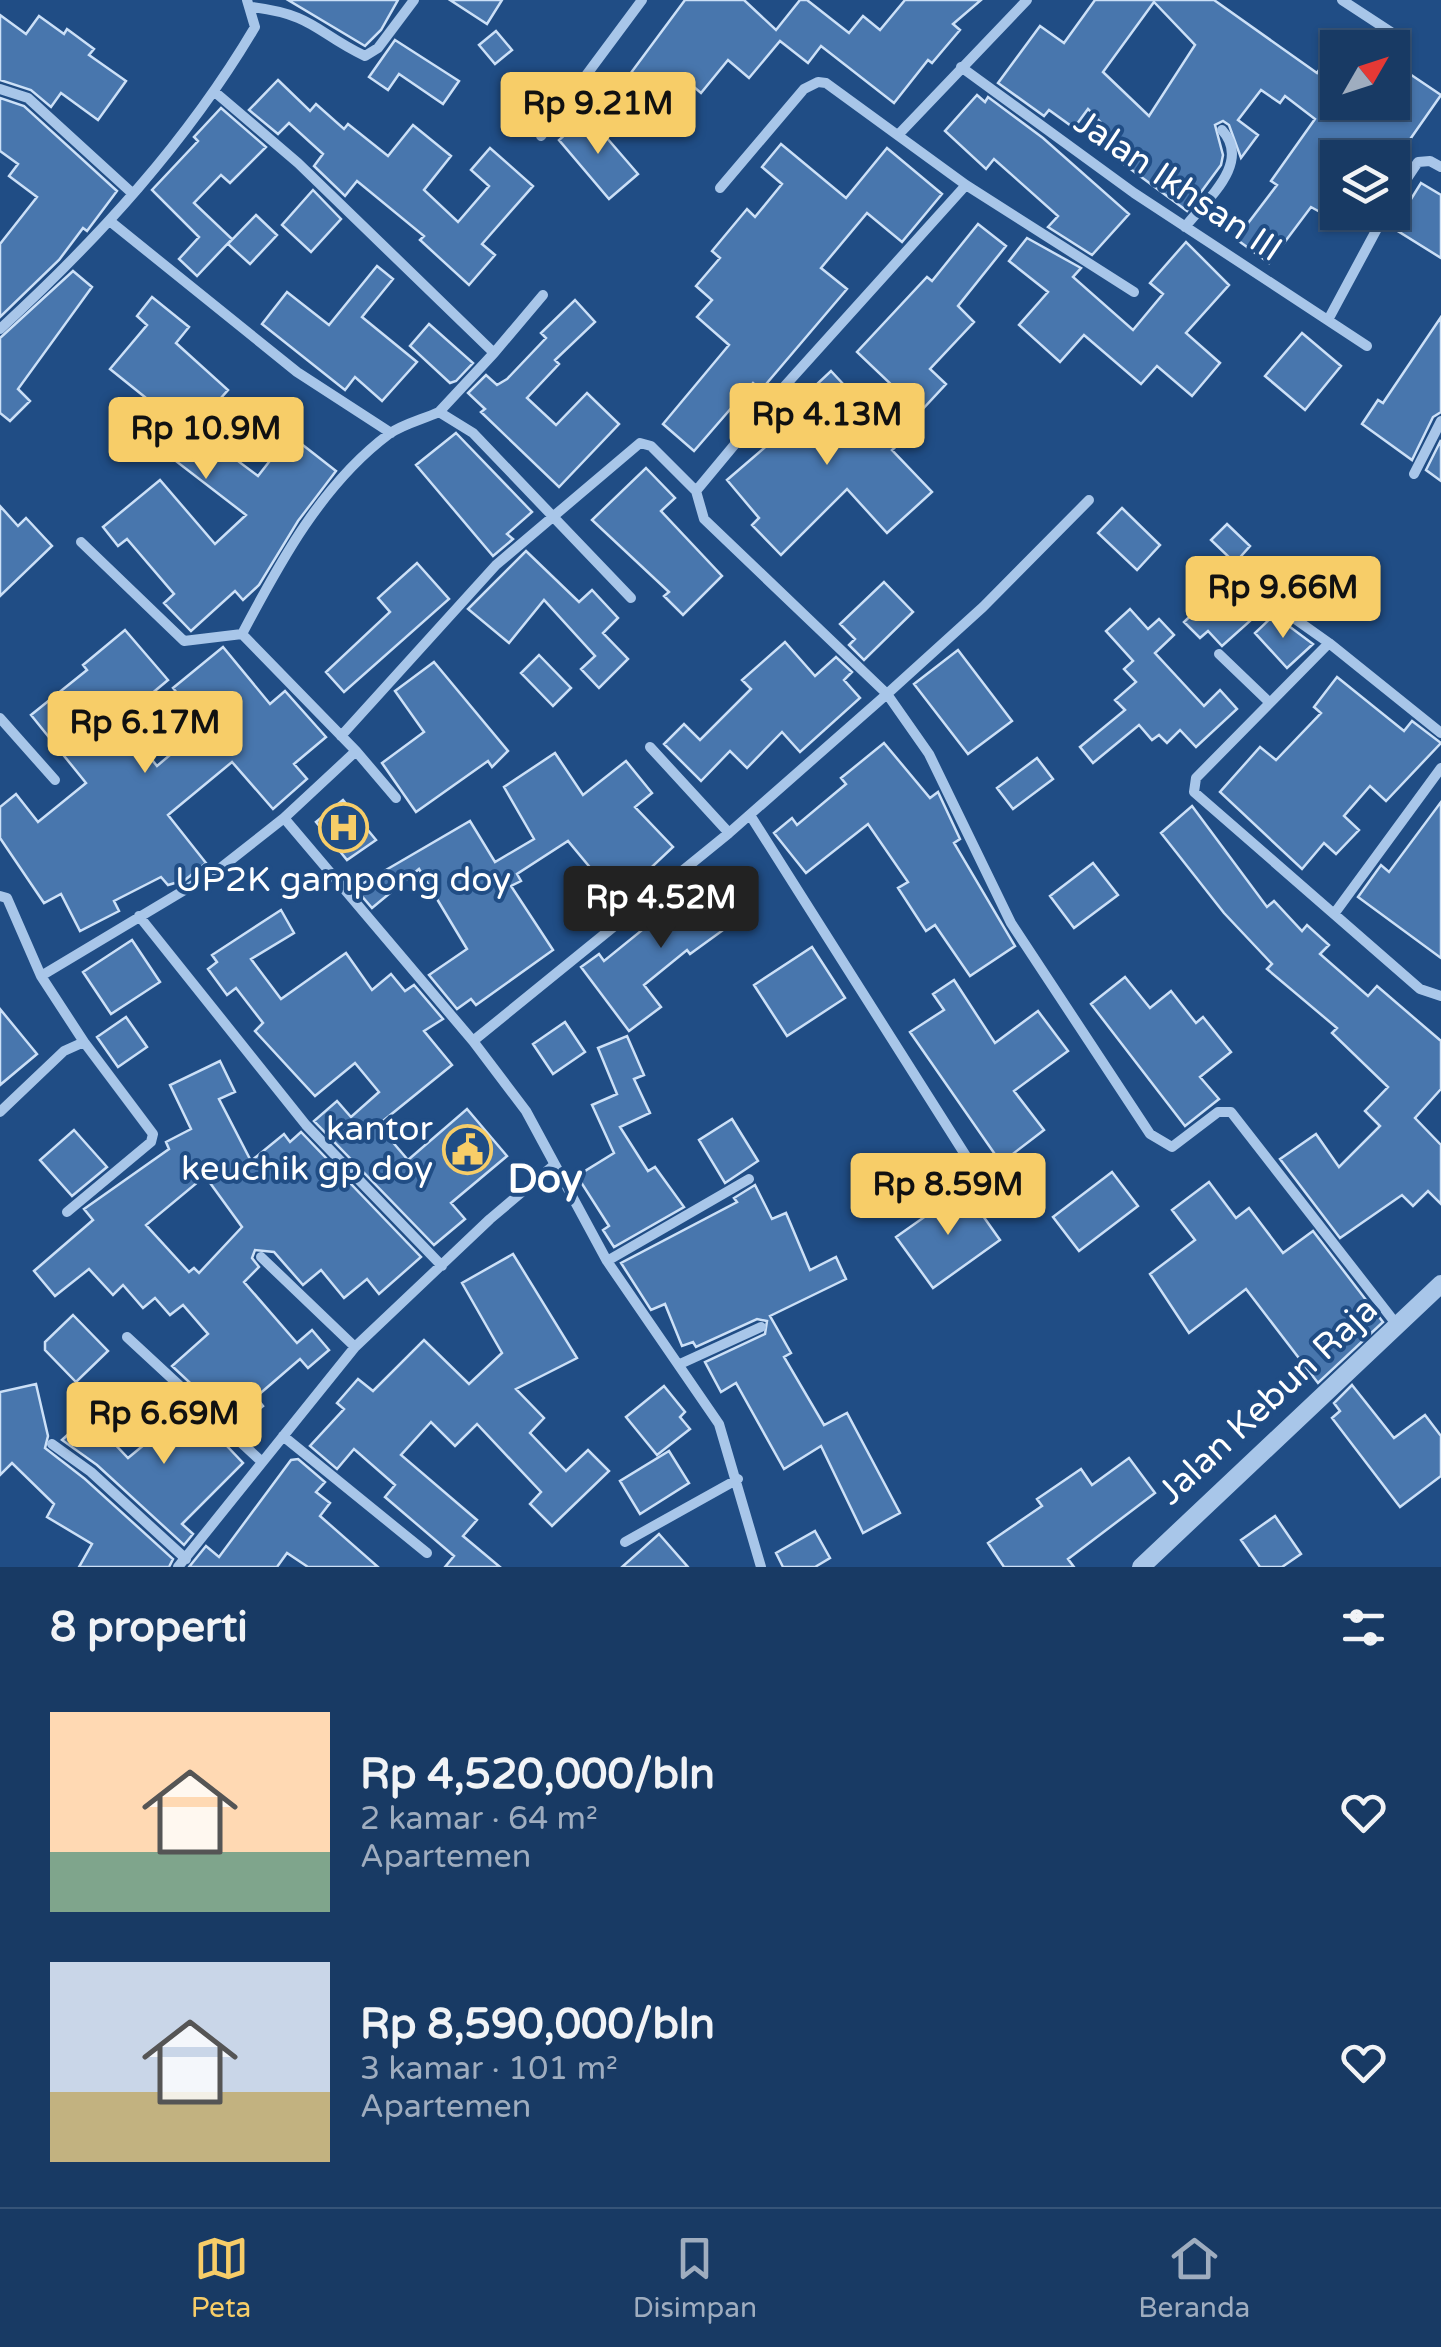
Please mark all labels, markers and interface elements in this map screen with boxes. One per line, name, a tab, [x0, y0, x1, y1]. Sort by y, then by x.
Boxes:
north arrow	[1320, 30, 1410, 120]
map controls	[1320, 30, 1410, 230]
pin: Rp 9.21M	[495, 72, 701, 157]
text: Rp 9.21M	[523, 85, 673, 123]
street label: Jalan Ikhsan III	[1066, 101, 1290, 271]
button: layers	[1320, 140, 1410, 230]
pin: Rp 4.13M	[724, 383, 930, 468]
text: Rp 4.13M	[752, 396, 902, 434]
pin: Rp 10.9M	[103, 397, 309, 482]
text: Rp 10.9M	[131, 410, 281, 448]
pin: Rp 9.66M	[1180, 556, 1386, 641]
text: Rp 9.66M	[1208, 569, 1358, 607]
pin: Rp 6.17M	[42, 691, 248, 776]
text: Rp 6.17M	[70, 704, 220, 742]
hospital icon: UP2K gampong doy	[317, 802, 369, 854]
place label: UP2K gampong doy	[175, 859, 511, 901]
pin: Rp 4.52M	[558, 866, 764, 951]
text: Rp 4.52M	[586, 879, 736, 917]
place label: kantor keuchik gp doy	[181, 1108, 434, 1190]
public building icon: kantor keuchik gp doy	[442, 1123, 494, 1175]
pin: Rp 8.59M	[845, 1153, 1051, 1238]
district label: Doy	[508, 1155, 583, 1203]
text: Rp 8.59M	[873, 1166, 1023, 1204]
street label: Jalan Kebun Raja	[1149, 1288, 1387, 1514]
pin: Rp 6.69M	[61, 1382, 267, 1467]
text: Rp 6.69M	[89, 1395, 239, 1433]
icon: filters	[1336, 1600, 1391, 1655]
text: 8 properti	[50, 1602, 248, 1653]
text: Rp 4,520,000/bln	[360, 1749, 715, 1800]
icon: home	[130, 1752, 250, 1872]
icon: heart	[1336, 1785, 1391, 1840]
text: 2 kamar · 64 m²	[360, 1800, 598, 1838]
text: Apartemen	[360, 1838, 531, 1876]
text: Rp 8,590,000/bln	[360, 1999, 715, 2050]
icon: home	[130, 2002, 250, 2122]
icon: heart	[1336, 2035, 1391, 2090]
text: 3 kamar · 101 m²	[360, 2050, 618, 2088]
text: Apartemen	[360, 2088, 531, 2126]
tab: Peta	[191, 2231, 251, 2325]
tab: Disimpan	[633, 2231, 757, 2325]
tab: Beranda	[1138, 2231, 1250, 2325]

